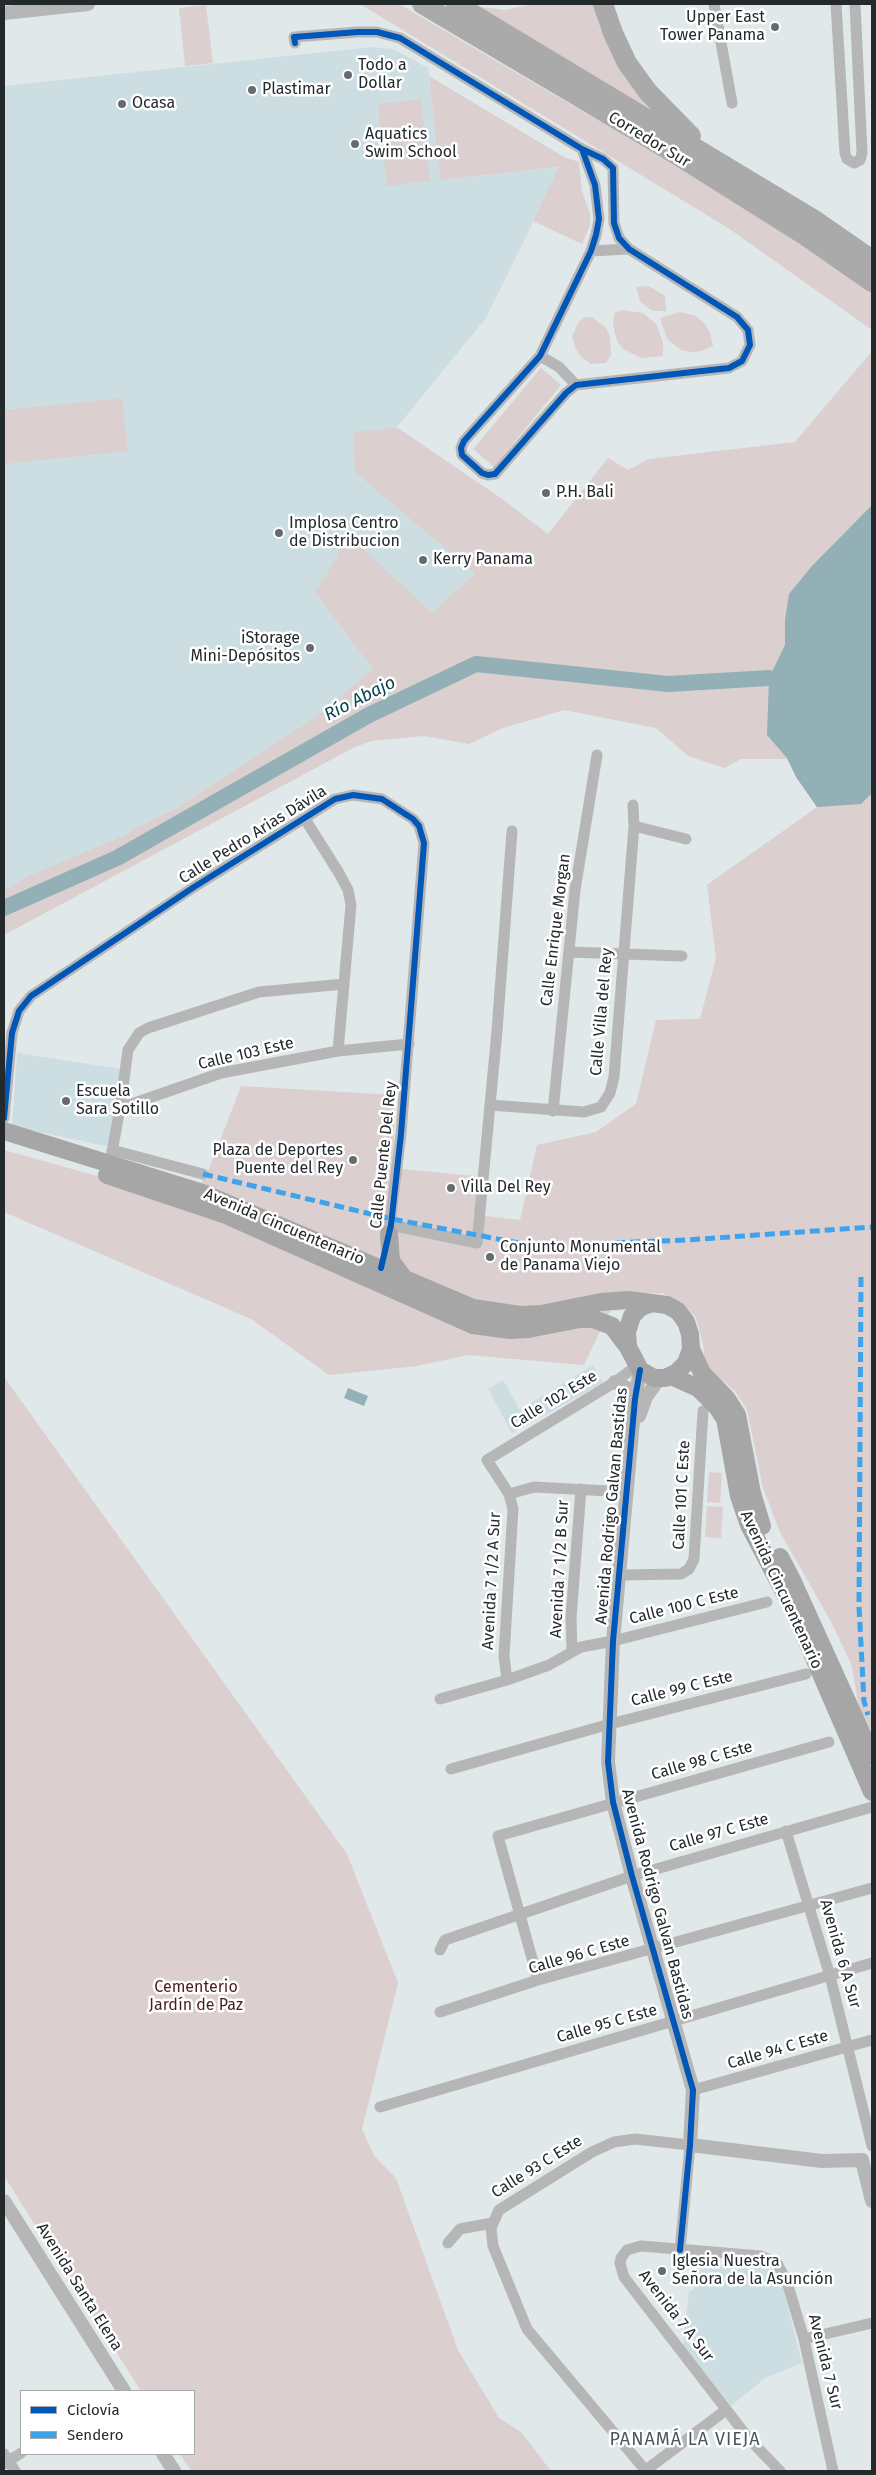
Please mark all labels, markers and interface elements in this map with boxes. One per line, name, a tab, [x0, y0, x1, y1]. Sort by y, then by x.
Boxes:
place label: Upper East Tower Panama	[660, 8, 765, 46]
marker: Upper East Tower Panama	[769, 21, 781, 33]
place label: Todo a Dollar	[358, 56, 407, 94]
marker: Todo a Dollar	[342, 69, 354, 81]
place label: Plastimar	[262, 80, 331, 100]
marker: Plastimar	[246, 84, 258, 96]
place label: Ocasa	[132, 94, 175, 114]
marker: Ocasa	[116, 98, 128, 110]
street label: Corredor Sur	[605, 108, 693, 172]
place label: Aquatics Swim School	[365, 125, 457, 163]
marker: Aquatics Swim School	[349, 138, 361, 150]
place label: P.H. Bali	[556, 483, 614, 503]
marker: P.H. Bali	[540, 487, 552, 499]
place label: Implosa Centro de Distribucion	[289, 514, 400, 552]
marker: Implosa Centro de Distribucion	[273, 527, 285, 539]
place label: Kerry Panama	[433, 550, 533, 570]
marker: Kerry Panama	[417, 554, 429, 566]
place label: iStorage Mini-Depósitos	[190, 629, 300, 667]
marker: iStorage Mini-Depósitos	[304, 642, 316, 654]
water label: Río Abajo	[321, 672, 399, 726]
street label: Calle Pedro Arias Dávila	[176, 782, 330, 888]
street label: Calle Enrique Morgan	[537, 853, 575, 1007]
street label: Calle Villa del Rey	[587, 947, 617, 1077]
street label: Calle 103 Este	[196, 1034, 296, 1074]
street label: Calle Puente Del Rey	[367, 1080, 401, 1230]
place label: Escuela Sara Sotillo	[76, 1082, 159, 1120]
marker: Escuela Sara Sotillo	[60, 1095, 72, 1107]
place label: Plaza de Deportes Puente del Rey	[213, 1141, 343, 1179]
marker: Plaza de Deportes Puente del Rey	[347, 1154, 359, 1166]
place label: Villa Del Rey	[461, 1178, 551, 1198]
marker: Villa Del Rey	[445, 1182, 457, 1194]
street label: Avenida Cincuentenario	[201, 1185, 367, 1269]
place label: Conjunto Monumental de Panama Viejo	[500, 1238, 661, 1276]
marker: Conjunto Monumental de Panama Viejo	[484, 1251, 496, 1263]
street label: Calle 102 Este	[507, 1367, 601, 1433]
street label: Avenida Rodrigo Galvan Bastidas	[592, 1387, 632, 1625]
street label: Calle 101 C Este	[670, 1440, 694, 1550]
street label: Avenida 7 1/2 B Sur	[547, 1499, 573, 1639]
street label: Avenida Cincuentenario	[736, 1508, 826, 1672]
street label: Avenida 7 1/2 A Sur	[479, 1512, 505, 1650]
street label: Calle 100 C Este	[627, 1583, 741, 1629]
street label: Calle 99 C Este	[629, 1667, 735, 1711]
street label: Calle 98 C Este	[649, 1737, 755, 1785]
street label: Avenida Rodrigo Galvan Bastidas	[617, 1787, 697, 2021]
street label: Calle 97 C Este	[667, 1810, 771, 1856]
street label: Avenida 6 A Sur	[815, 1897, 865, 2011]
street label: Calle 96 C Este	[526, 1931, 632, 1979]
park label: Cementerio Jardín de Paz	[149, 1978, 243, 2016]
street label: Calle 95 C Este	[555, 2000, 659, 2048]
street label: Calle 94 C Este	[725, 2026, 831, 2074]
street label: Calle 93 C Este	[488, 2131, 586, 2203]
street label: Avenida Santa Elena	[32, 2219, 126, 2355]
place label: Iglesia Nuestra Señora de la Asunción	[672, 2252, 833, 2290]
marker: Iglesia Nuestra Señora de la Asunción	[656, 2265, 668, 2277]
street label: Avenida 7 A Sur	[634, 2266, 718, 2366]
street label: Avenida 7 Sur	[804, 2312, 846, 2412]
legend	[20, 2390, 195, 2455]
text: Ciclovía	[67, 2401, 120, 2419]
text: Sendero	[67, 2426, 123, 2444]
district label: PANAMÁ LA VIEJA	[608, 2429, 762, 2451]

